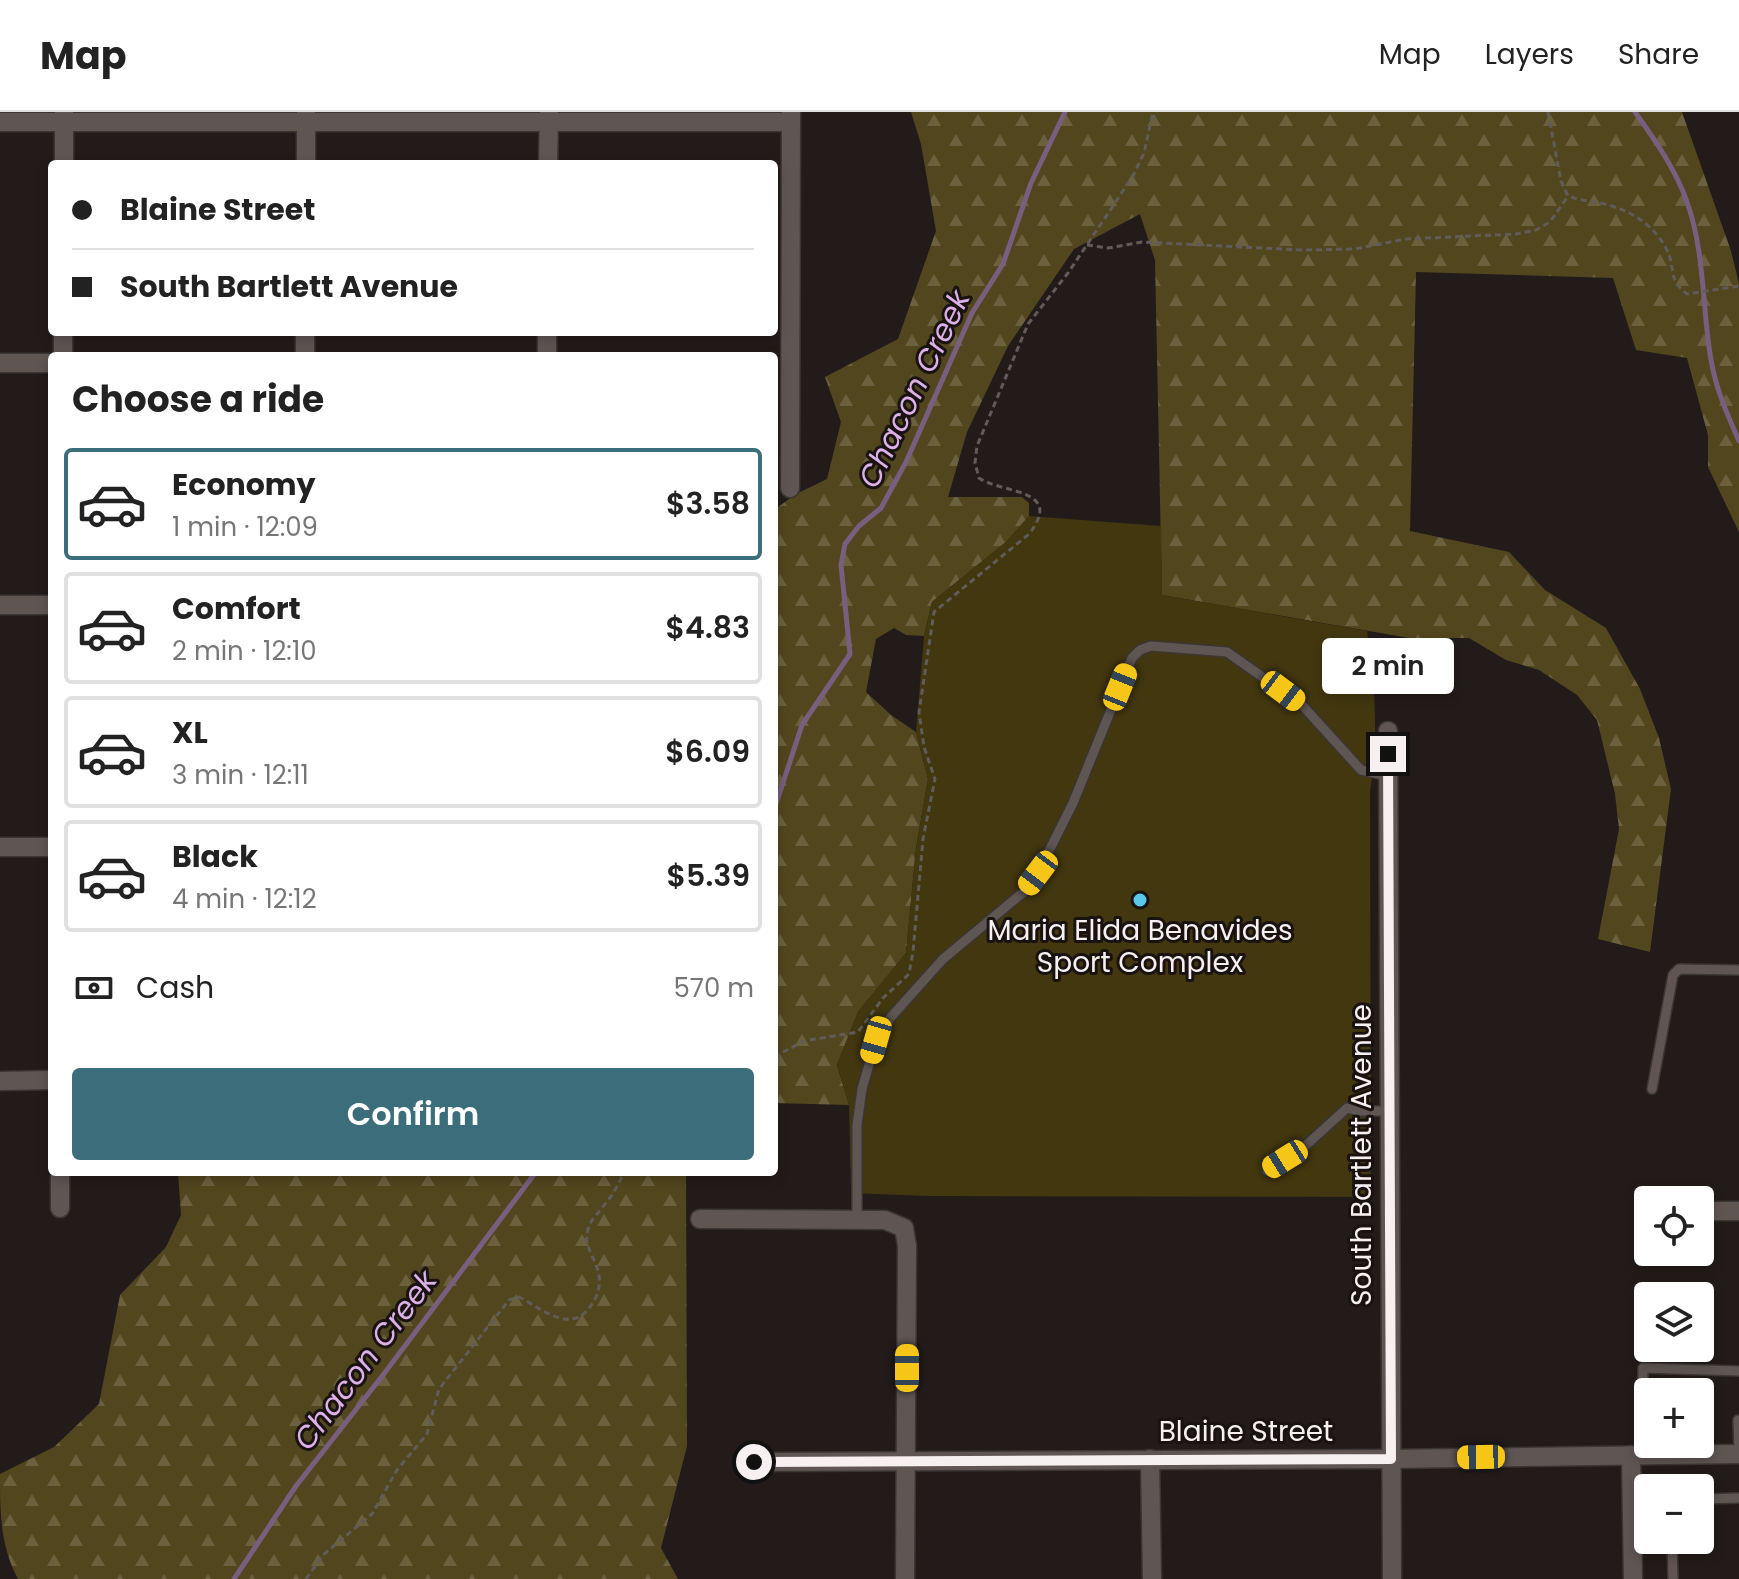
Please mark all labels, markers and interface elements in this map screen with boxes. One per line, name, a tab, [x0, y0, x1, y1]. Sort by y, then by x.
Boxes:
text: Map	[40, 29, 127, 82]
text: Map	[1379, 35, 1441, 74]
text: Layers	[1485, 35, 1574, 74]
text: Share	[1618, 35, 1699, 74]
text: Blaine Street	[120, 188, 316, 231]
text: South Bartlett Avenue	[120, 265, 458, 308]
water label: Chacon Creek	[848, 281, 981, 495]
text: Choose a ride	[72, 374, 324, 425]
text: Economy	[172, 463, 316, 506]
icon: car	[76, 468, 148, 540]
text: $3.58	[666, 482, 750, 525]
text: 1 min · 12:09	[172, 509, 318, 545]
text: Comfort	[172, 587, 301, 630]
icon: car	[76, 592, 148, 664]
text: $4.83	[665, 606, 750, 649]
text: 2 min · 12:10	[172, 633, 317, 669]
callout: 2 min	[1322, 638, 1454, 694]
text: 2 min	[1352, 648, 1424, 684]
car	[1100, 660, 1140, 714]
car	[1257, 667, 1309, 715]
text: XL	[172, 711, 208, 754]
icon: car	[76, 716, 148, 788]
text: $6.09	[665, 730, 750, 773]
route end	[1370, 736, 1406, 772]
text: 3 min · 12:11	[172, 757, 309, 793]
text: Black	[172, 835, 258, 878]
icon: car	[76, 840, 148, 912]
car	[1014, 847, 1062, 899]
text: $5.39	[667, 854, 750, 897]
text: 4 min · 12:12	[172, 881, 317, 917]
marker: Maria Elida Benavides Sport Complex	[1131, 891, 1149, 909]
place label: Maria Elida Benavides Sport Complex	[987, 911, 1293, 982]
icon: cash	[72, 966, 116, 1010]
text: Cash	[136, 966, 214, 1009]
text: 570 m	[673, 970, 754, 1006]
street label: South Bartlett Avenue	[1342, 1004, 1381, 1306]
car	[858, 1014, 894, 1066]
button: Confirm	[72, 1068, 754, 1160]
car	[1258, 1136, 1312, 1182]
map controls	[1634, 1186, 1714, 1554]
button: locate	[1634, 1186, 1714, 1266]
water label: Chacon Creek	[283, 1260, 448, 1459]
button: layers	[1634, 1282, 1714, 1362]
car	[895, 1344, 919, 1392]
button: +	[1634, 1378, 1714, 1458]
street label: Blaine Street	[1159, 1412, 1333, 1451]
route start	[736, 1444, 772, 1480]
car	[1457, 1445, 1505, 1469]
button: −	[1634, 1474, 1714, 1554]

